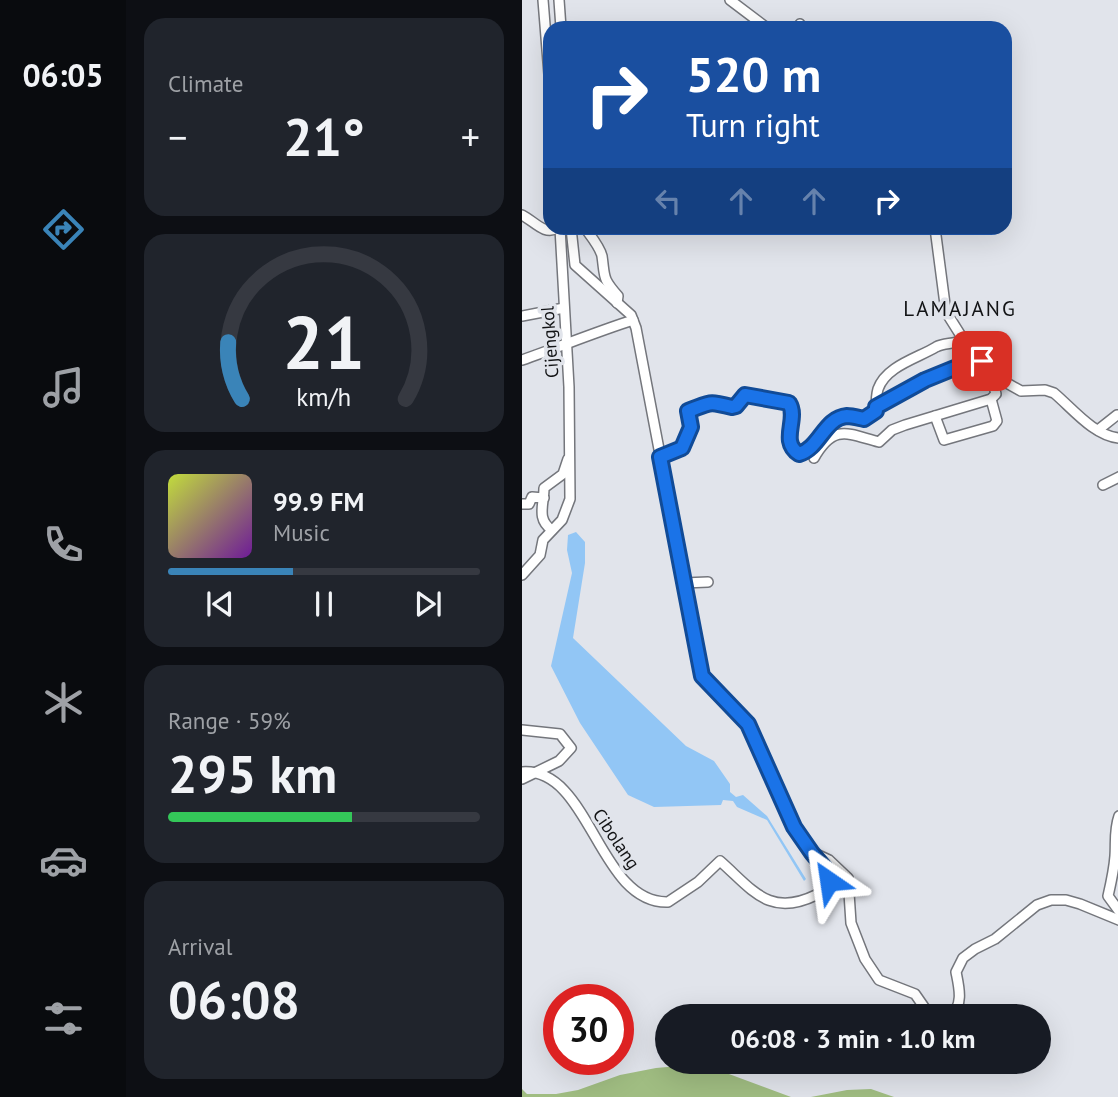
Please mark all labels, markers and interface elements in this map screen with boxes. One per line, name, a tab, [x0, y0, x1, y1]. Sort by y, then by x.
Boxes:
text: 520 m	[686, 42, 821, 106]
icon: right	[571, 49, 662, 140]
text: 06:05	[22, 54, 104, 96]
text: Climate	[168, 69, 243, 98]
text: 21°	[283, 103, 365, 170]
text: Turn right	[686, 104, 820, 146]
text: −	[168, 112, 187, 161]
text: +	[461, 112, 480, 161]
icon: left	[649, 182, 687, 220]
icon: ahead	[722, 182, 760, 220]
icon: ahead	[795, 182, 833, 220]
icon: right	[868, 182, 906, 220]
icon: directions	[39, 205, 88, 254]
text: 21	[283, 295, 365, 389]
district label: LAMAJANG	[903, 295, 1017, 322]
street label: Cijengkol	[535, 305, 563, 379]
pin	[952, 331, 1012, 391]
icon: arrive	[963, 342, 1001, 380]
icon: music	[39, 363, 88, 412]
text: km/h	[297, 380, 351, 412]
text: 99.9 FM	[273, 485, 364, 518]
text: Music	[273, 518, 330, 547]
icon: phone	[39, 520, 88, 569]
icon: previous	[201, 585, 239, 623]
icon: pause	[305, 585, 343, 623]
icon: next	[409, 585, 447, 623]
icon: climate	[39, 678, 88, 727]
text: Range · 59%	[168, 706, 291, 735]
text: 295 km	[168, 740, 337, 807]
street label: Cibolang	[588, 804, 645, 873]
icon: car	[39, 836, 88, 885]
position arrow	[792, 844, 866, 918]
text: Arrival	[168, 932, 232, 961]
text: 06:08	[168, 966, 300, 1033]
speed limit sign: 30	[543, 984, 634, 1075]
icon: filters	[39, 994, 88, 1043]
text: 06:08 · 3 min · 1.0 km	[731, 1022, 976, 1055]

